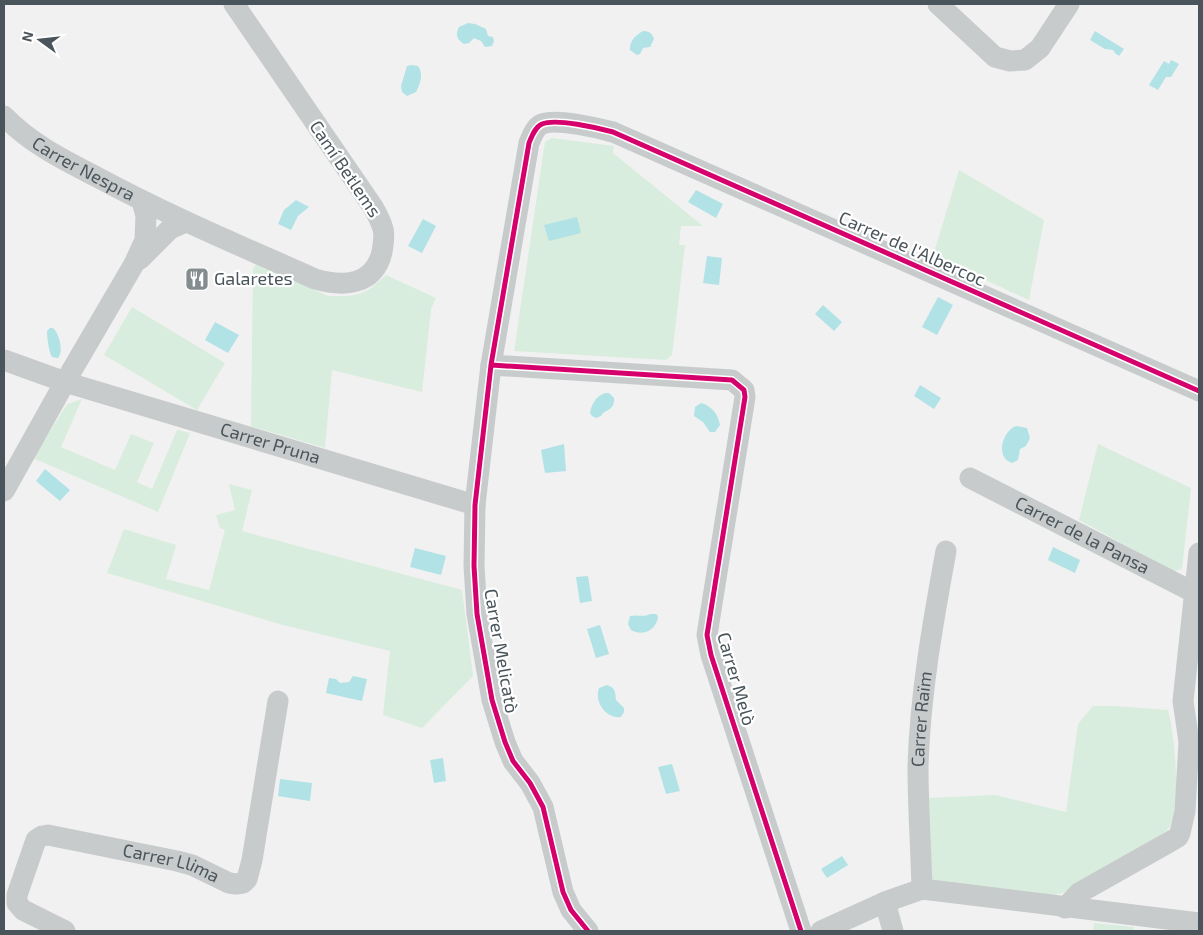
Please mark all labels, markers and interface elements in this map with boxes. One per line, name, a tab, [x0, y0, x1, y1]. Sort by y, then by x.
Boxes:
north arrow	[15, 15, 65, 65]
text: N	[17, 29, 36, 44]
street label: Camí Betlems	[305, 116, 386, 221]
street label: Carrer Nespra	[28, 131, 139, 205]
street label: Carrer de l'Albercoc	[836, 206, 989, 290]
restaurant icon: Galaretes	[184, 266, 210, 292]
place label: Galaretes	[214, 267, 293, 289]
street label: Carrer Pruna	[218, 417, 323, 468]
street label: Carrer de la Pansa	[1012, 491, 1154, 578]
street label: Carrer Melicatò	[480, 587, 524, 715]
street label: Carrer Melò	[713, 630, 761, 728]
street label: Carrer Raïm	[906, 670, 936, 767]
street label: Carrer Llima	[121, 838, 223, 887]

